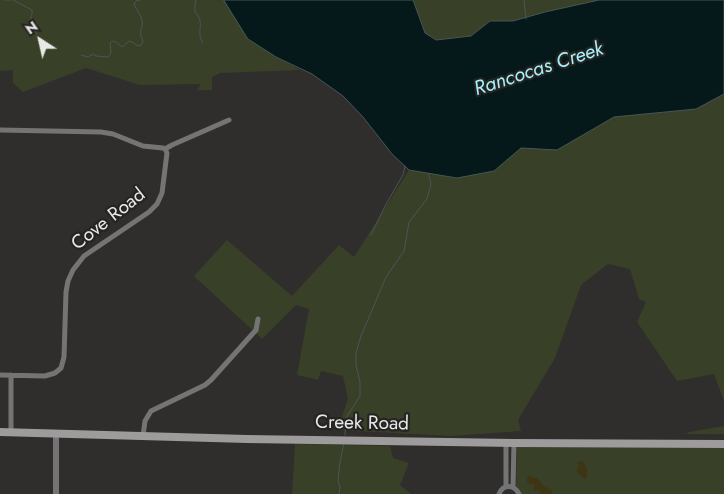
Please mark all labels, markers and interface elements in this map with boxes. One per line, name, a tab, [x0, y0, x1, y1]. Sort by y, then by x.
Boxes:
north arrow	[15, 15, 65, 65]
text: N	[21, 16, 42, 39]
water label: Rancocas Creek	[471, 38, 607, 102]
street label: Cove Road	[67, 184, 151, 256]
street label: Creek Road	[315, 412, 409, 436]

